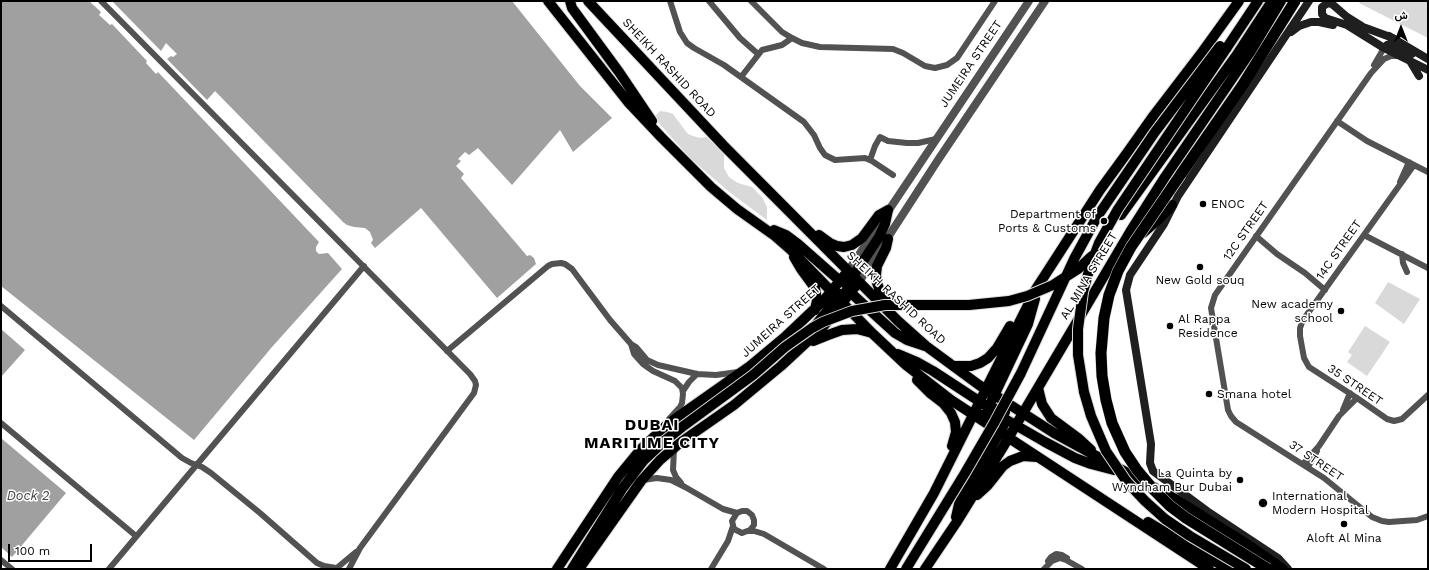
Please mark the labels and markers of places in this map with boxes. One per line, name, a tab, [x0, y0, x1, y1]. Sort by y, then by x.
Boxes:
place label: ENOC	[1211, 197, 1245, 211]
marker: ENOC	[1198, 199, 1208, 209]
place label: Department of Ports & Customs	[998, 207, 1096, 235]
marker: Department of Ports & Customs	[1099, 216, 1109, 226]
marker: New Gold souq	[1195, 262, 1205, 272]
place label: New Gold souq	[1155, 273, 1245, 287]
place label: New academy school	[1251, 297, 1333, 325]
marker: New academy school	[1336, 306, 1346, 316]
place label: Al Rappa Residence	[1178, 312, 1238, 340]
marker: Al Rappa Residence	[1165, 321, 1175, 331]
place label: Smana hotel	[1217, 387, 1291, 401]
marker: Smana hotel	[1204, 389, 1214, 399]
place label: La Quinta by Wyndham Bur Dubai	[1112, 466, 1232, 494]
marker: La Quinta by Wyndham Bur Dubai	[1235, 475, 1245, 485]
place label: International Modern Hospital	[1272, 489, 1369, 517]
marker: International Modern Hospital	[1257, 497, 1269, 509]
marker: Aloft Al Mina	[1339, 519, 1349, 529]
place label: Aloft Al Mina	[1306, 531, 1382, 545]

